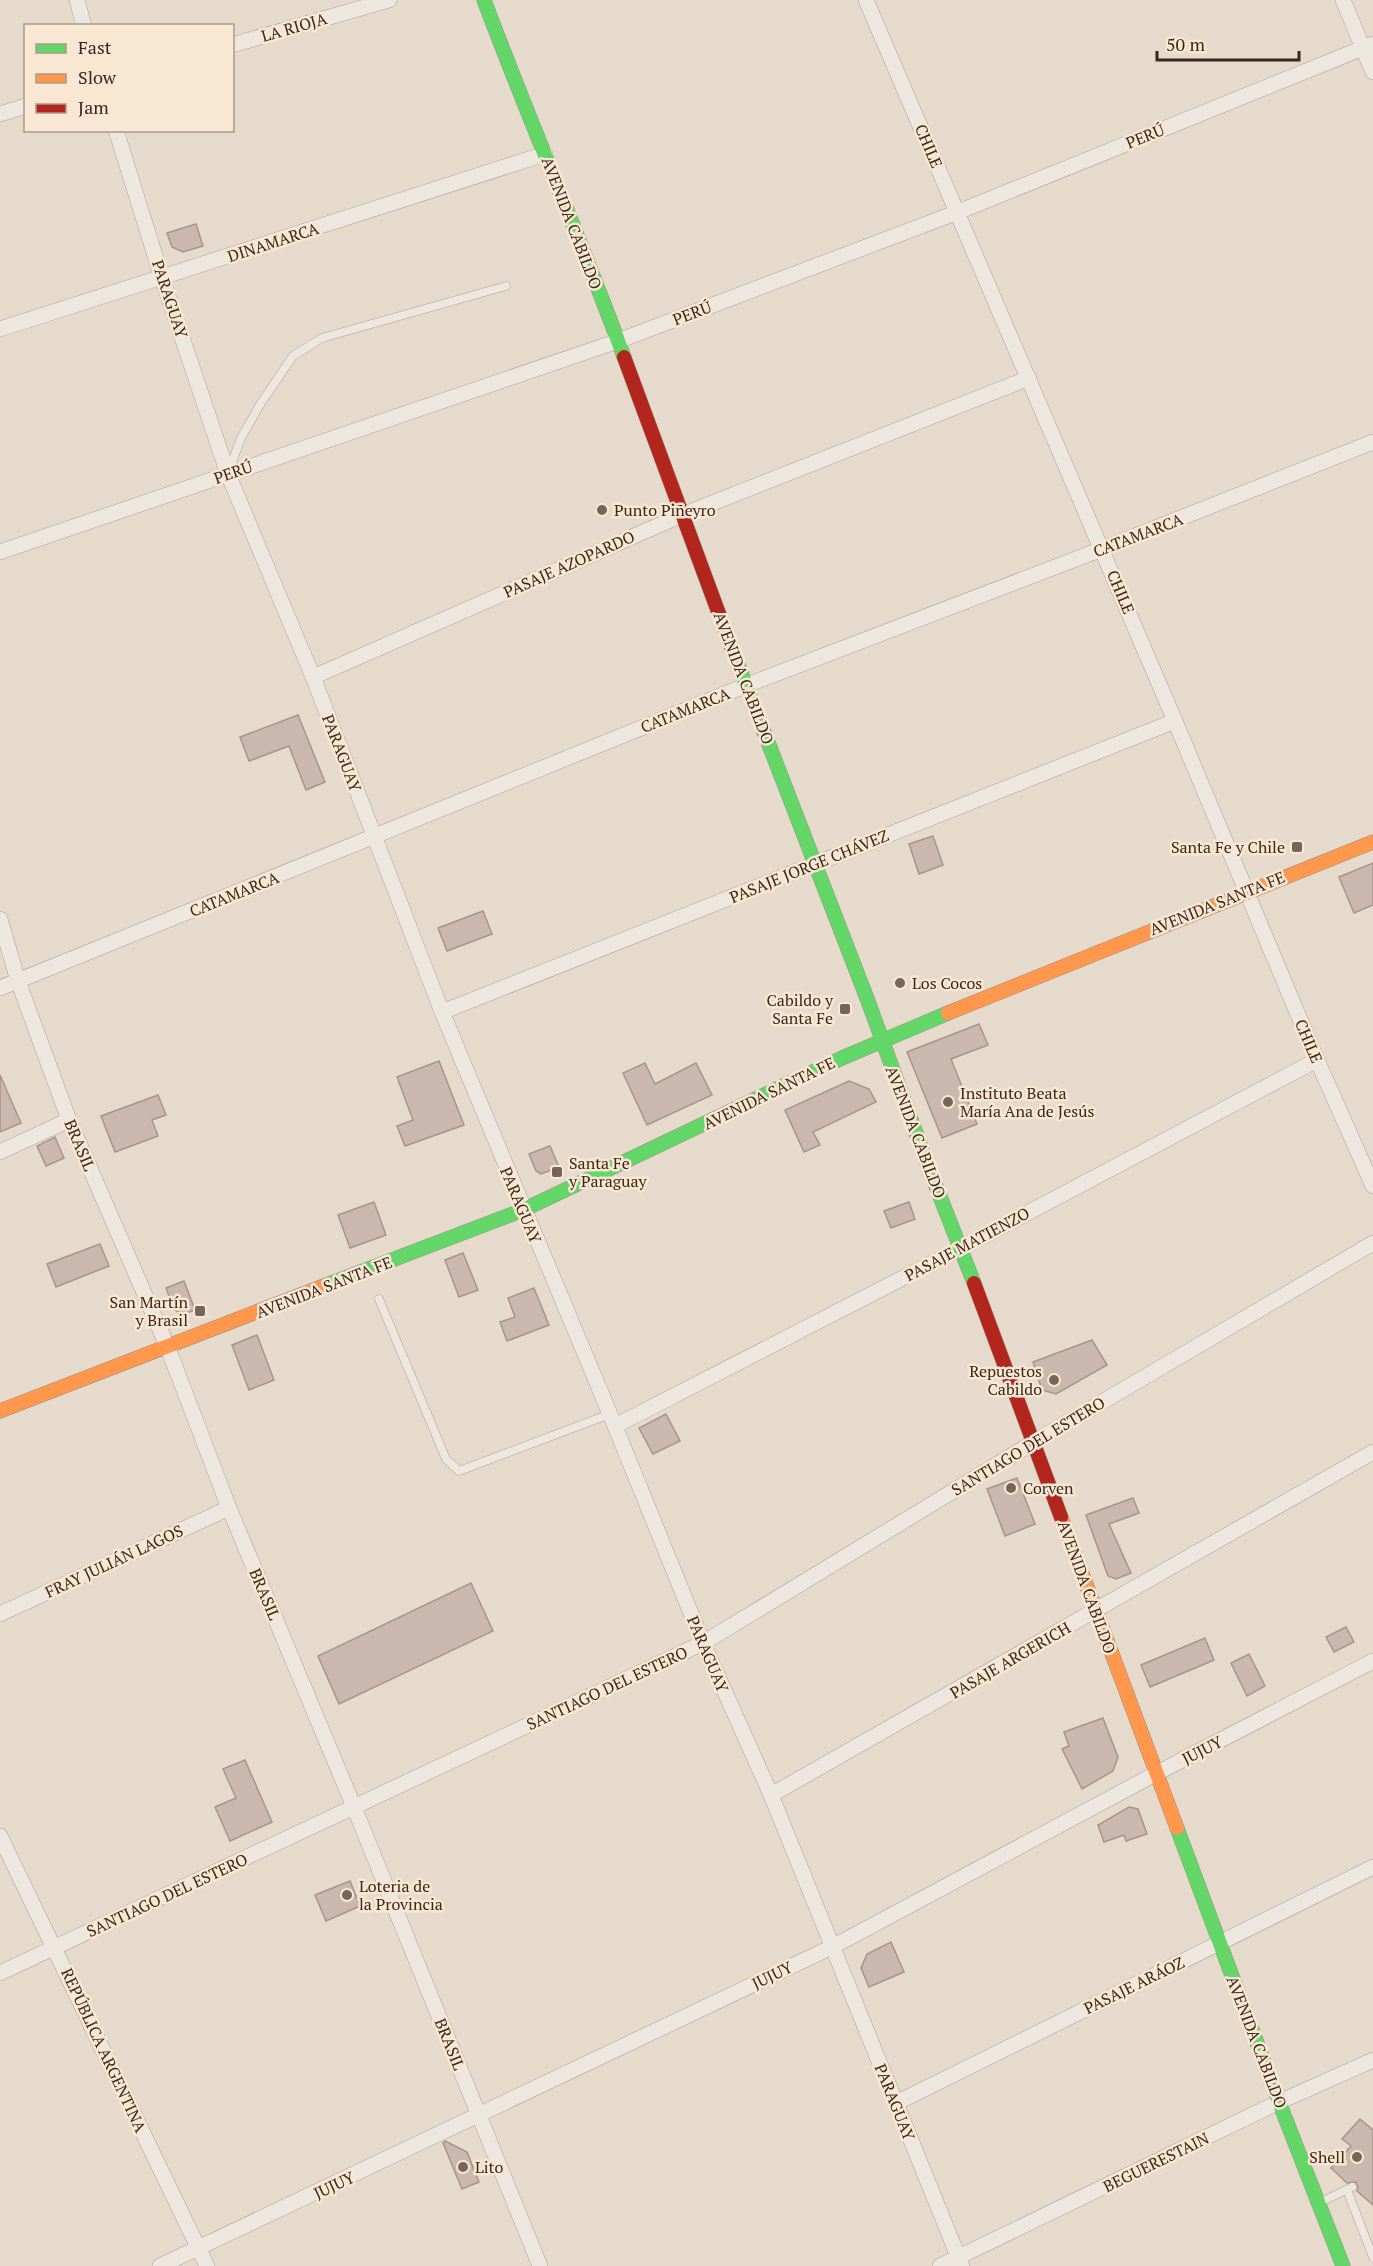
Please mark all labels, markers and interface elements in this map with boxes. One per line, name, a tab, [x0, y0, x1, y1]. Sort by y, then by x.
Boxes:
street label: LA RIOJA	[259, 7, 329, 47]
legend	[24, 24, 234, 132]
scale bar	[1157, 24, 1300, 62]
text: 50 m	[1166, 32, 1206, 56]
text: Fast	[78, 35, 112, 59]
text: Slow	[78, 65, 117, 89]
text: Jam	[78, 95, 109, 119]
street label: PERÚ	[1122, 118, 1168, 154]
street label: CHILE	[910, 121, 948, 171]
street label: AVENIDA CABILDO	[537, 154, 607, 292]
street label: DINAMARCA	[224, 217, 322, 267]
street label: PARAGUAY	[147, 257, 193, 342]
street label: PERÚ	[669, 296, 715, 330]
street label: PERÚ	[211, 455, 256, 489]
place label: Punto Piñeyro	[614, 499, 716, 521]
marker: Punto Piñeyro	[595, 503, 609, 517]
street label: CATAMARCA	[1090, 508, 1186, 562]
street label: PASAJE AZOPARDO	[500, 525, 638, 603]
street label: CHILE	[1102, 567, 1140, 617]
street label: AVENIDA CABILDO	[709, 609, 779, 747]
street label: CATAMARCA	[637, 682, 733, 738]
street label: PARAGUAY	[317, 711, 367, 795]
street label: PASAJE JORGE CHÁVEZ	[726, 824, 892, 908]
place label: Santa Fe y Chile	[1171, 836, 1285, 858]
marker: Santa Fe y Chile	[1290, 840, 1304, 854]
street label: CATAMARCA	[186, 866, 282, 922]
street label: AVENIDA SANTA FE	[1146, 866, 1288, 940]
place label: Los Cocos	[912, 972, 982, 994]
marker: Los Cocos	[893, 976, 907, 990]
place label: Cabildo y Santa Fe	[767, 989, 834, 1029]
marker: Cabildo y Santa Fe	[838, 1002, 852, 1016]
street label: CHILE	[1290, 1016, 1328, 1066]
street label: AVENIDA SANTA FE	[699, 1052, 839, 1134]
street label: AVENIDA CABILDO	[881, 1063, 951, 1201]
place label: Instituto Beata María Ana de Jesús	[960, 1082, 1094, 1122]
marker: Instituto Beata María Ana de Jesús	[941, 1095, 955, 1109]
street label: BRASIL	[59, 1116, 101, 1174]
place label: Santa Fe y Paraguay	[568, 1152, 647, 1192]
street label: PARAGUAY	[495, 1163, 547, 1247]
marker: Santa Fe y Paraguay	[550, 1165, 564, 1179]
street label: PASAJE MATIENZO	[901, 1202, 1033, 1286]
street label: AVENIDA SANTA FE	[253, 1251, 395, 1323]
place label: San Martín y Brasil	[110, 1291, 188, 1331]
marker: San Martín y Brasil	[193, 1304, 207, 1318]
place label: Repuestos Cabildo	[969, 1360, 1042, 1400]
marker: Repuestos Cabildo	[1047, 1373, 1061, 1387]
street label: SANTIAGO DEL ESTERO	[947, 1391, 1109, 1501]
place label: Corven	[1023, 1477, 1074, 1499]
marker: Corven	[1004, 1481, 1018, 1495]
street label: AVENIDA CABILDO	[1053, 1517, 1121, 1657]
street label: FRAY JULIÁN LAGOS	[41, 1519, 187, 1603]
street label: BRASIL	[244, 1565, 286, 1623]
street label: PARAGUAY	[682, 1612, 734, 1696]
street label: PASAJE ARGERICH	[946, 1616, 1075, 1703]
street label: SANTIAGO DEL ESTERO	[523, 1641, 691, 1735]
street label: JUJUY	[1178, 1730, 1227, 1770]
street label: SANTIAGO DEL ESTERO	[83, 1848, 251, 1942]
place label: Loteria de la Provincia	[359, 1875, 443, 1915]
marker: Loteria de la Provincia	[340, 1888, 354, 1902]
street label: PASAJE ARÁOZ	[1080, 1951, 1188, 2019]
street label: JUJUY	[748, 1955, 797, 1994]
street label: REPÚBLICA ARGENTINA	[56, 1964, 152, 2136]
street label: AVENIDA CABILDO	[1222, 1973, 1292, 2111]
street label: BRASIL	[430, 2015, 470, 2073]
street label: PARAGUAY	[870, 2060, 921, 2144]
street label: BEGUERESTAIN	[1099, 2127, 1213, 2197]
place label: Shell	[1309, 2146, 1345, 2168]
marker: Shell	[1350, 2150, 1364, 2164]
place label: Lito	[475, 2156, 504, 2178]
marker: Lito	[456, 2160, 470, 2174]
street label: JUJUY	[310, 2166, 359, 2204]

